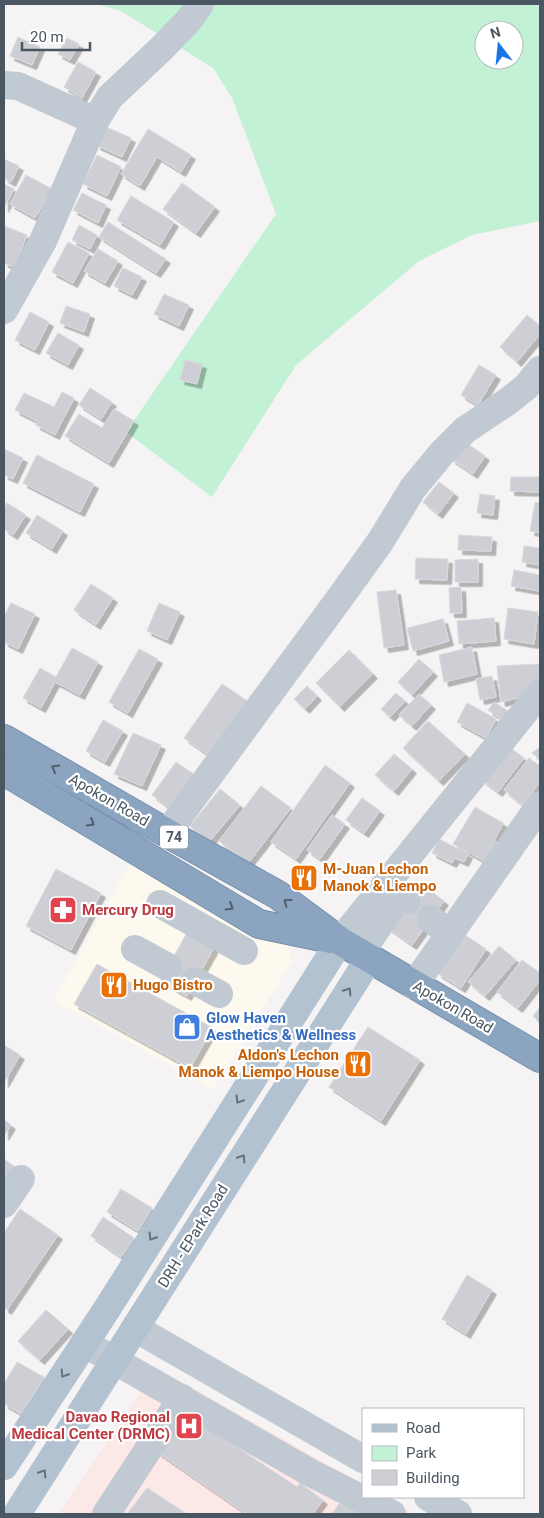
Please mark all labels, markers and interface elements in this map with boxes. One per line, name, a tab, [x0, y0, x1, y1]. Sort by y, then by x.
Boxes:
scale bar	[22, 20, 90, 52]
north arrow	[474, 20, 524, 70]
text: N	[488, 23, 502, 42]
text: 20 m	[30, 28, 64, 46]
one-way arrow	[51, 765, 60, 775]
street label: Apokon Road	[66, 770, 152, 830]
one-way arrow	[85, 817, 94, 827]
road number: 74	[160, 826, 188, 849]
place label: M-Juan Lechon Manok & Liempo	[323, 860, 436, 895]
restaurant icon: M-Juan Lechon Manok & Liempo	[289, 863, 319, 893]
pharmacy icon: Mercury Drug	[48, 895, 78, 925]
one-way arrow	[283, 899, 293, 908]
one-way arrow	[224, 900, 233, 910]
place label: Mercury Drug	[82, 901, 174, 919]
restaurant icon: Hugo Bistro	[99, 970, 129, 1000]
place label: Hugo Bistro	[133, 976, 213, 994]
street label: Apokon Road	[410, 977, 496, 1037]
one-way arrow	[342, 988, 351, 997]
place label: Glow Haven Aesthetics & Wellness	[206, 1009, 357, 1044]
shop icon: Glow Haven Aesthetics & Wellness	[172, 1012, 202, 1042]
place label: Aldon's Lechon Manok & Liempo House	[179, 1046, 339, 1081]
restaurant icon: Aldon's Lechon Manok & Liempo House	[343, 1049, 373, 1079]
one-way arrow	[236, 1095, 245, 1104]
one-way arrow	[236, 1155, 246, 1164]
street label: DRH - EPark Road	[154, 1181, 232, 1291]
one-way arrow	[149, 1232, 158, 1241]
one-way arrow	[61, 1368, 70, 1378]
place label: Davao Regional Medical Center (DRMC)	[11, 1408, 170, 1443]
legend	[362, 1408, 524, 1498]
hospital icon: Davao Regional Medical Center (DRMC)	[174, 1411, 204, 1441]
text: Road	[406, 1419, 440, 1437]
text: Park	[406, 1444, 437, 1462]
one-way arrow	[36, 1469, 46, 1478]
text: Building	[406, 1469, 460, 1487]

